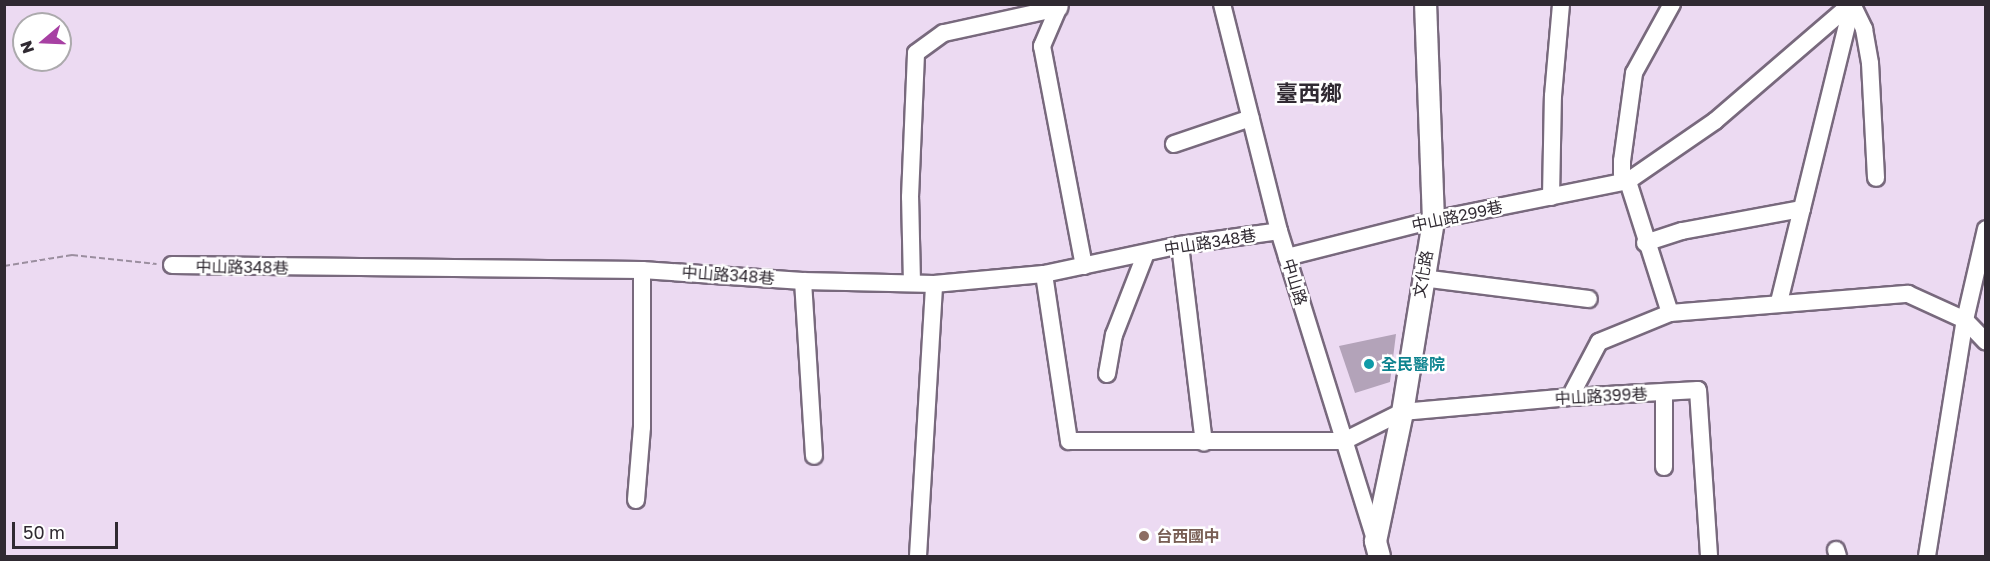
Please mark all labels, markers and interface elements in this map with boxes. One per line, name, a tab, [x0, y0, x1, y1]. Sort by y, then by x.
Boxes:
north arrow	[12, 12, 72, 72]
text: N	[15, 38, 38, 56]
district label: 臺西鄉	[1276, 80, 1342, 106]
street label: 中山路299巷	[1410, 197, 1504, 235]
street label: 中山路348巷	[1163, 225, 1257, 259]
street label: 文化路	[1409, 249, 1437, 299]
street label: 中山路	[1279, 256, 1311, 308]
street label: 中山路348巷	[195, 257, 289, 277]
street label: 中山路348巷	[681, 262, 775, 288]
place label: 全民醫院	[1381, 354, 1445, 374]
marker: 全民醫院	[1362, 357, 1376, 371]
street label: 中山路399巷	[1554, 384, 1648, 408]
scale bar	[15, 510, 122, 548]
text: 50 m	[23, 521, 65, 543]
place label: 台西國中	[1156, 526, 1220, 546]
marker: 台西國中	[1137, 529, 1151, 543]

